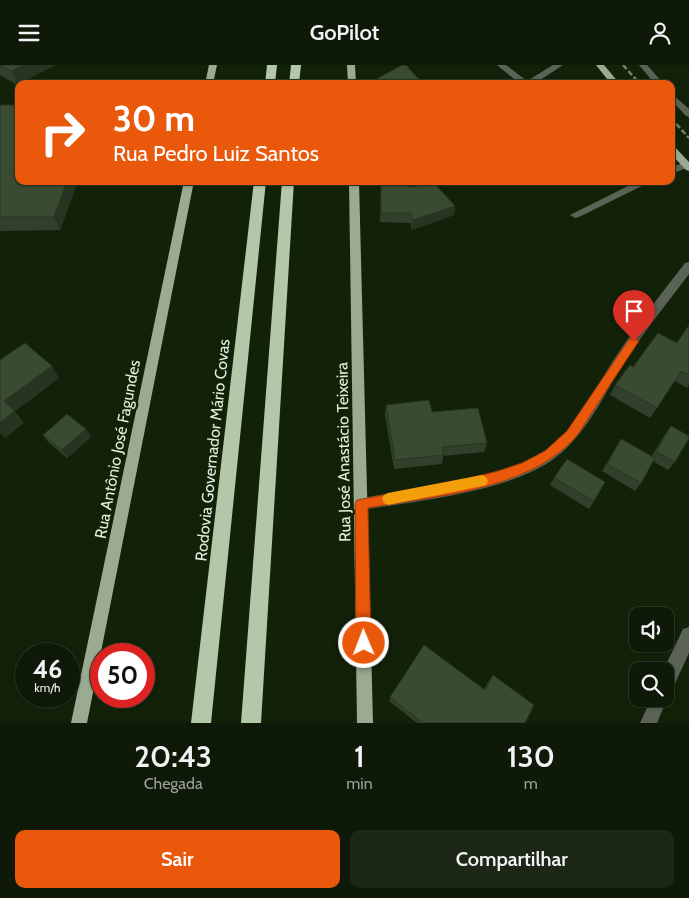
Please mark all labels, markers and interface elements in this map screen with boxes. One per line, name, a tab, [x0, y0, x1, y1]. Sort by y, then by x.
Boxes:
icon: menu	[15, 19, 43, 47]
text: GoPilot	[310, 19, 379, 46]
icon: person	[646, 19, 674, 47]
text: 30 m	[113, 97, 195, 140]
icon: right	[30, 100, 95, 165]
text: Rua Pedro Luiz Santos	[113, 140, 319, 167]
pin	[613, 290, 655, 341]
icon: arrive	[620, 297, 648, 325]
street label: Rodovia Governador Mário Covas	[191, 338, 234, 562]
street label: Rua Antônio José Fagundes	[91, 358, 144, 540]
street label: Rua José Anastácio Teixeira	[332, 362, 355, 542]
map controls	[629, 607, 674, 707]
button: sound	[629, 607, 674, 652]
position arrow	[337, 616, 389, 668]
speed limit sign: 50	[90, 643, 155, 708]
text: 46	[33, 654, 62, 684]
button: search	[629, 662, 674, 707]
text: km/h	[34, 680, 61, 695]
text: 20:43	[134, 738, 212, 775]
text: 1	[354, 738, 365, 775]
text: 130	[507, 738, 555, 775]
text: Chegada	[144, 774, 203, 793]
text: min	[346, 774, 373, 793]
text: m	[524, 774, 538, 793]
button: Sair	[15, 830, 340, 888]
button: Compartilhar	[350, 830, 674, 888]

